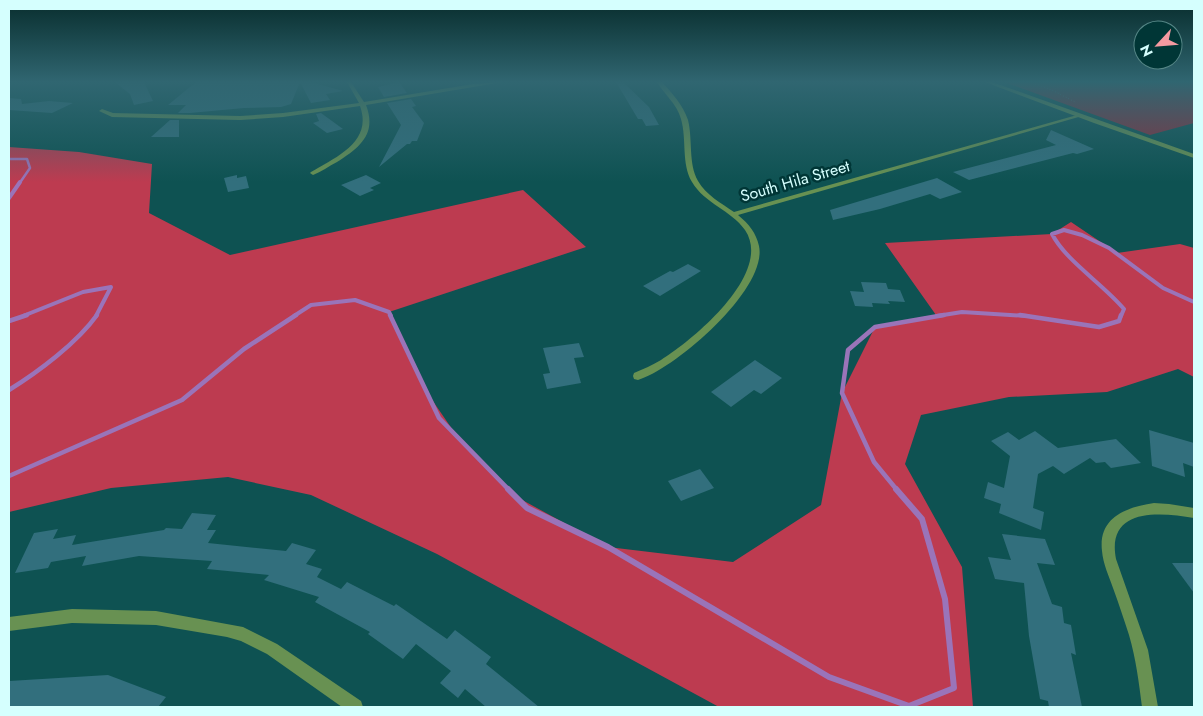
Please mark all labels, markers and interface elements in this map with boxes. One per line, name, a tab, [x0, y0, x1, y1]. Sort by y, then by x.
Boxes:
north arrow	[1133, 20, 1183, 70]
text: N	[1135, 41, 1158, 60]
street label: South Hila Street	[738, 154, 853, 208]

